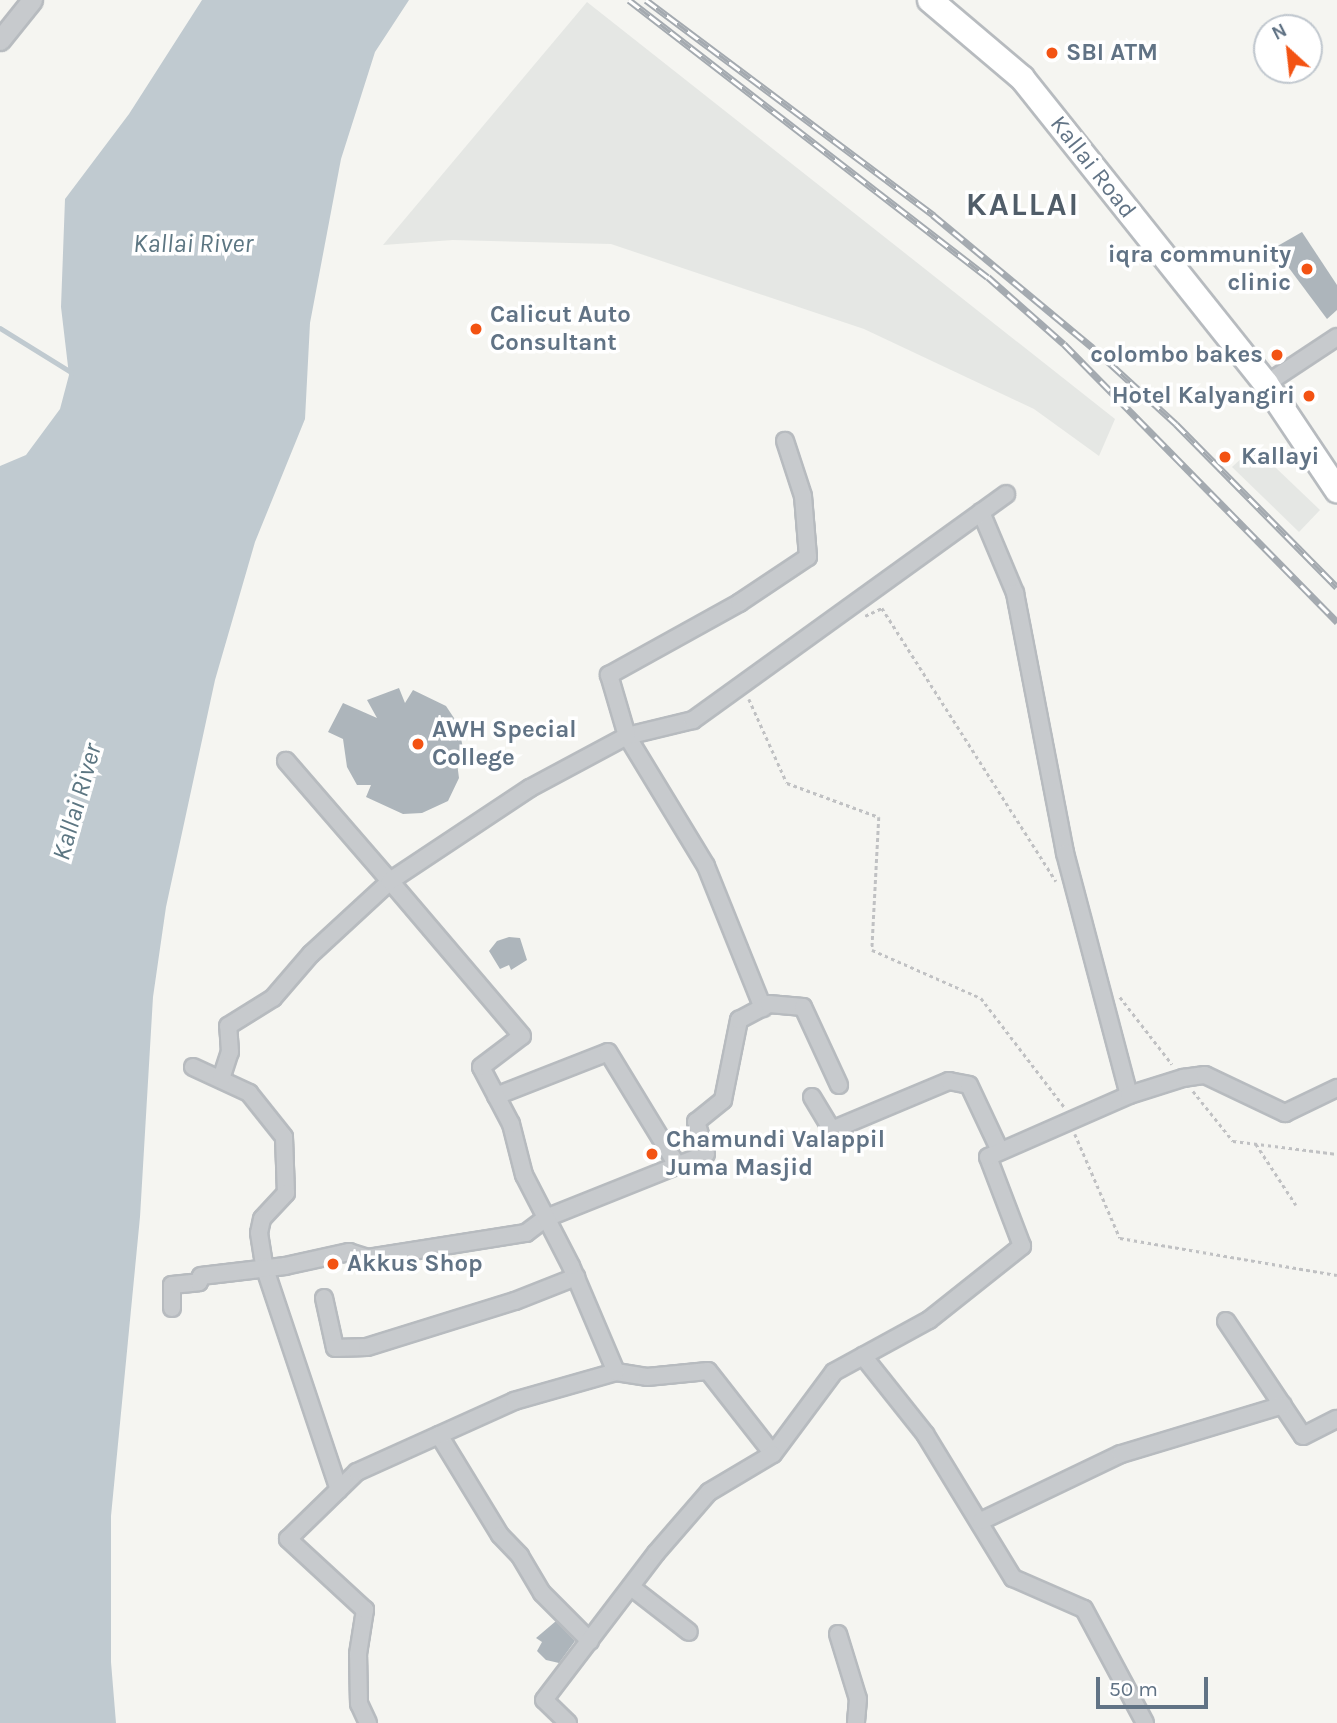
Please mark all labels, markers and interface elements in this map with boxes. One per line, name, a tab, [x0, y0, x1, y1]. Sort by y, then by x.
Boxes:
north arrow	[1253, 14, 1323, 84]
text: N	[1268, 19, 1290, 45]
place label: SBI ATM	[1066, 39, 1158, 67]
marker: SBI ATM	[1044, 45, 1060, 61]
street label: Kallai Road	[1044, 110, 1142, 224]
district label: KALLAI	[967, 186, 1079, 224]
water label: Kallai River	[133, 228, 253, 260]
place label: iqra community clinic	[1108, 241, 1291, 297]
marker: iqra community clinic	[1297, 259, 1317, 279]
place label: Calicut Auto Consultant	[490, 301, 631, 357]
marker: Calicut Auto Consultant	[468, 321, 484, 337]
place label: colombo bakes	[1090, 341, 1263, 369]
marker: colombo bakes	[1269, 347, 1285, 363]
place label: Hotel Kalyangiri	[1112, 382, 1295, 410]
marker: Hotel Kalyangiri	[1301, 388, 1317, 404]
place label: Kallayi	[1241, 443, 1319, 471]
marker: Kallayi	[1215, 447, 1235, 467]
place label: AWH Special College	[432, 716, 577, 772]
marker: AWH Special College	[410, 736, 426, 752]
water label: Kallai River	[45, 740, 109, 864]
place label: Chamundi Valappil Juma Masjid	[666, 1126, 885, 1182]
marker: Chamundi Valappil Juma Masjid	[644, 1146, 660, 1162]
place label: Akkus Shop	[347, 1250, 483, 1278]
marker: Akkus Shop	[325, 1256, 341, 1272]
scale bar	[1099, 1664, 1211, 1708]
text: 50 m	[1109, 1677, 1158, 1701]

